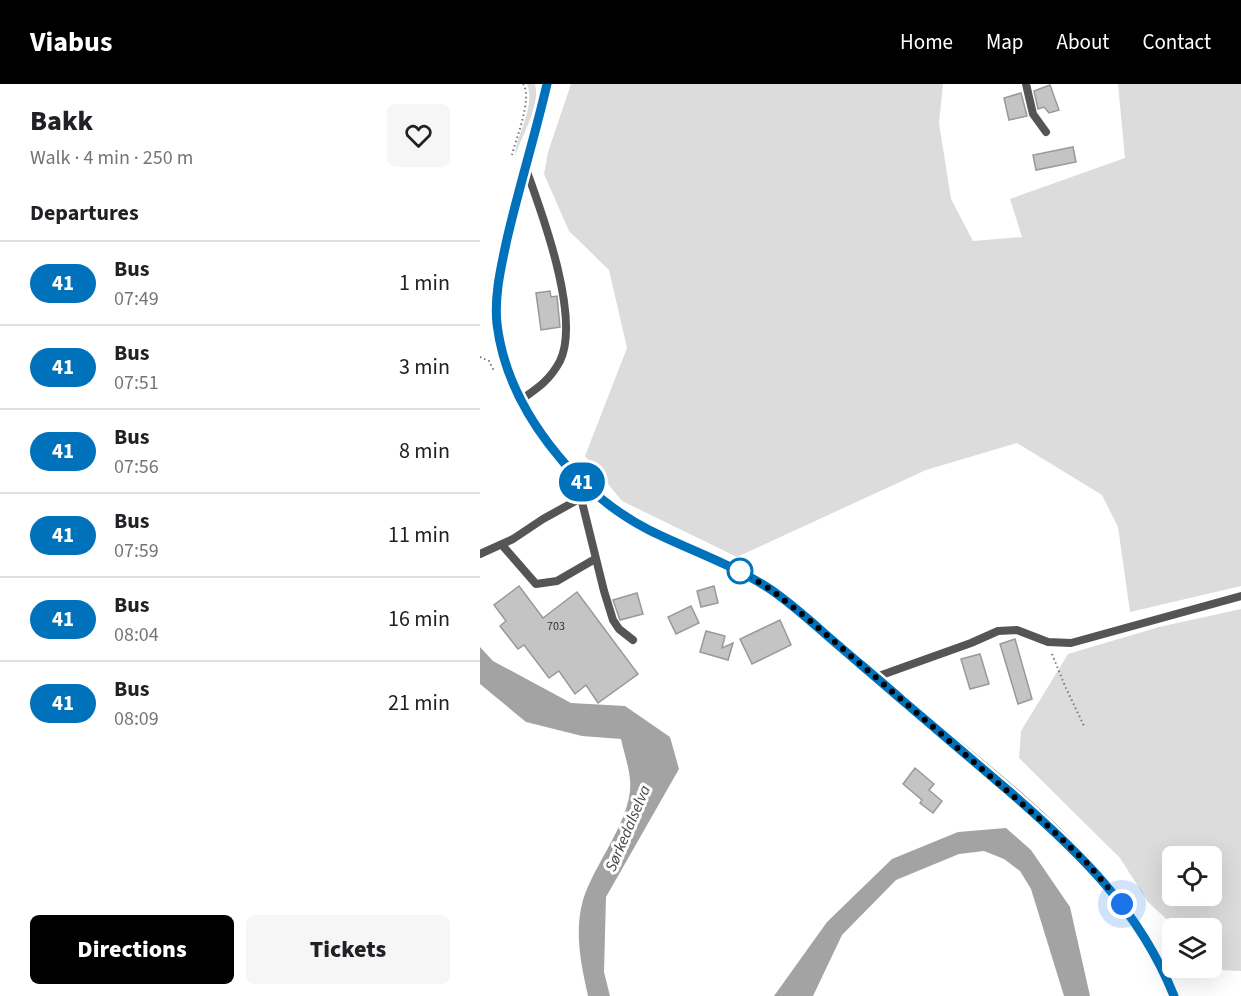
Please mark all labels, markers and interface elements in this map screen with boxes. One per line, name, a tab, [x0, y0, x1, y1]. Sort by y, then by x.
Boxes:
text: Viabus	[30, 22, 112, 62]
text: Home	[900, 27, 953, 57]
text: Map	[986, 27, 1024, 57]
text: About	[1057, 27, 1109, 57]
text: Contact	[1142, 27, 1211, 57]
text: Bakk	[30, 101, 93, 141]
button: heart	[387, 104, 450, 167]
text: Walk · 4 min · 250 m	[30, 144, 193, 172]
text: Departures	[30, 197, 139, 229]
text: Bus	[114, 253, 150, 285]
text: 1 min	[399, 267, 450, 299]
text: 41	[52, 268, 74, 298]
text: 07:49	[114, 285, 159, 313]
text: Bus	[114, 337, 150, 369]
text: 3 min	[399, 351, 450, 383]
text: 41	[52, 352, 74, 382]
text: 07:51	[114, 369, 159, 397]
text: Bus	[114, 421, 150, 453]
text: 8 min	[399, 435, 450, 467]
text: 41	[52, 436, 74, 466]
text: 07:56	[114, 453, 159, 481]
line badge: 41	[555, 462, 609, 502]
text: 41	[571, 467, 593, 497]
text: Bus	[114, 505, 150, 537]
text: 11 min	[388, 519, 450, 551]
text: 41	[52, 520, 74, 550]
text: 07:59	[114, 537, 159, 565]
unlabelled marker	[727, 558, 753, 584]
text: Bus	[114, 589, 150, 621]
text: 16 min	[388, 603, 450, 635]
text: 41	[52, 604, 74, 634]
house number: 703	[547, 618, 565, 635]
text: 08:04	[114, 621, 159, 649]
text: Bus	[114, 673, 150, 705]
text: 21 min	[388, 687, 450, 719]
text: 41	[52, 688, 74, 718]
text: 08:09	[114, 705, 159, 733]
water label: Sørkedalselva	[600, 782, 656, 875]
map controls	[1162, 846, 1222, 978]
button: locate	[1162, 846, 1222, 906]
your location	[1107, 889, 1137, 919]
button: Directions	[30, 915, 234, 984]
button: Tickets	[246, 915, 450, 984]
button: layers	[1162, 918, 1222, 978]

